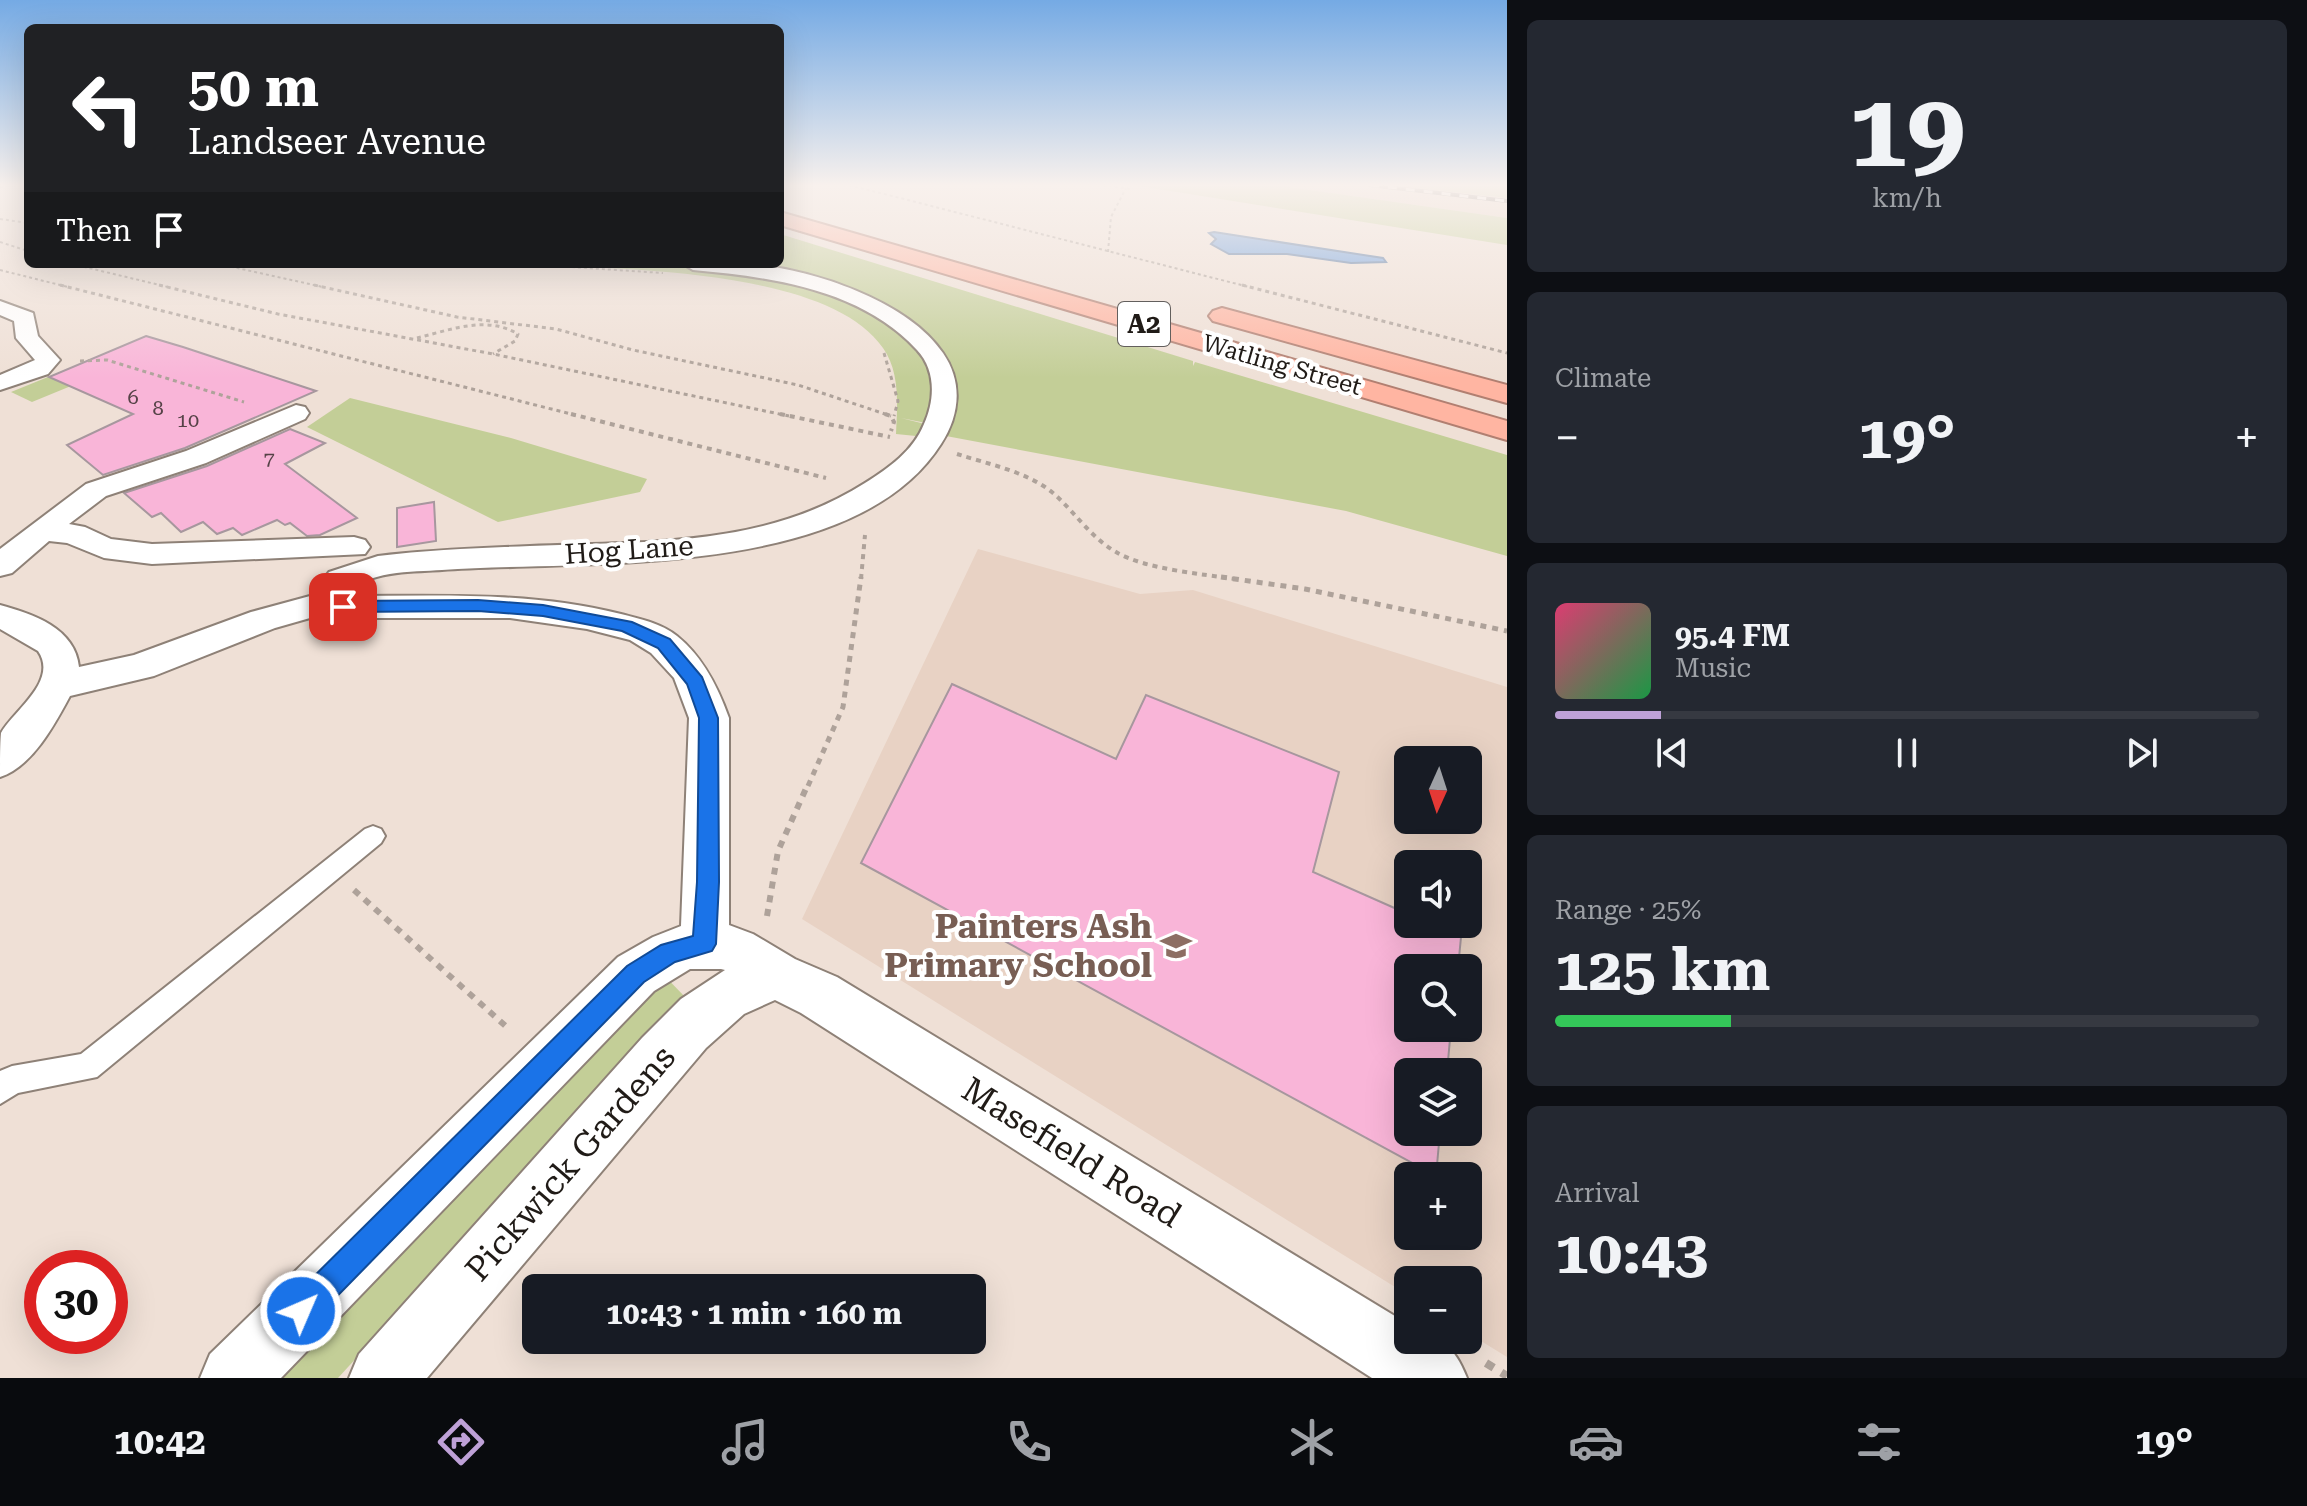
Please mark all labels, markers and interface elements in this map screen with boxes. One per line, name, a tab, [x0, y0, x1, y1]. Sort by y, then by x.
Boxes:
text: 50 m	[188, 54, 319, 120]
icon: left	[56, 56, 160, 160]
text: 19	[1849, 70, 1965, 191]
text: Landseer Avenue	[188, 121, 486, 163]
text: km/h	[1872, 183, 1942, 213]
icon: arrive	[147, 208, 191, 252]
text: Then	[56, 213, 131, 248]
road number: A2	[1118, 302, 1170, 346]
street label: Watling Street	[1199, 329, 1365, 401]
text: Climate	[1555, 363, 1651, 393]
house number: 6	[127, 385, 139, 409]
house number: 8	[152, 396, 164, 420]
text: 19°	[1858, 402, 1956, 473]
house number: 10	[177, 408, 199, 432]
text: −	[1555, 412, 1580, 464]
text: +	[2234, 412, 2259, 464]
house number: 7	[263, 447, 275, 471]
street label: Hog Lane	[563, 529, 695, 571]
pin	[309, 573, 377, 641]
icon: arrive	[321, 585, 365, 629]
text: 95.4 FM	[1675, 618, 1790, 653]
text: Music	[1675, 653, 1751, 683]
icon: previous	[1650, 731, 1694, 775]
icon: pause	[1885, 731, 1929, 775]
icon: next	[2120, 731, 2164, 775]
north arrow	[1394, 746, 1482, 834]
map controls	[1394, 746, 1482, 1354]
button: sound	[1394, 850, 1482, 938]
text: Range · 25%	[1555, 895, 1701, 925]
place label: Painters Ash Primary School	[884, 906, 1152, 985]
school or university icon: Painters Ash Primary School	[1159, 929, 1193, 963]
text: 125 km	[1555, 934, 1770, 1005]
button: search	[1394, 954, 1482, 1042]
street label: Pickwick Gardens	[457, 1037, 683, 1289]
button: layers	[1394, 1058, 1482, 1146]
street label: Masefield Road	[955, 1069, 1189, 1235]
button: +	[1394, 1162, 1482, 1250]
text: Arrival	[1555, 1178, 1640, 1208]
text: 10:43	[1555, 1217, 1708, 1288]
speed limit sign: 30	[24, 1250, 128, 1354]
button: −	[1394, 1266, 1482, 1354]
position arrow	[259, 1269, 343, 1353]
text: 10:43 · 1 min · 160 m	[606, 1296, 902, 1331]
icon: directions	[433, 1414, 489, 1470]
icon: music	[717, 1414, 773, 1470]
icon: phone	[1001, 1414, 1057, 1470]
icon: climate	[1284, 1414, 1340, 1470]
icon: car	[1568, 1414, 1624, 1470]
icon: filters	[1851, 1414, 1907, 1470]
text: 10:42	[114, 1421, 206, 1463]
text: 19°	[2135, 1421, 2193, 1463]

